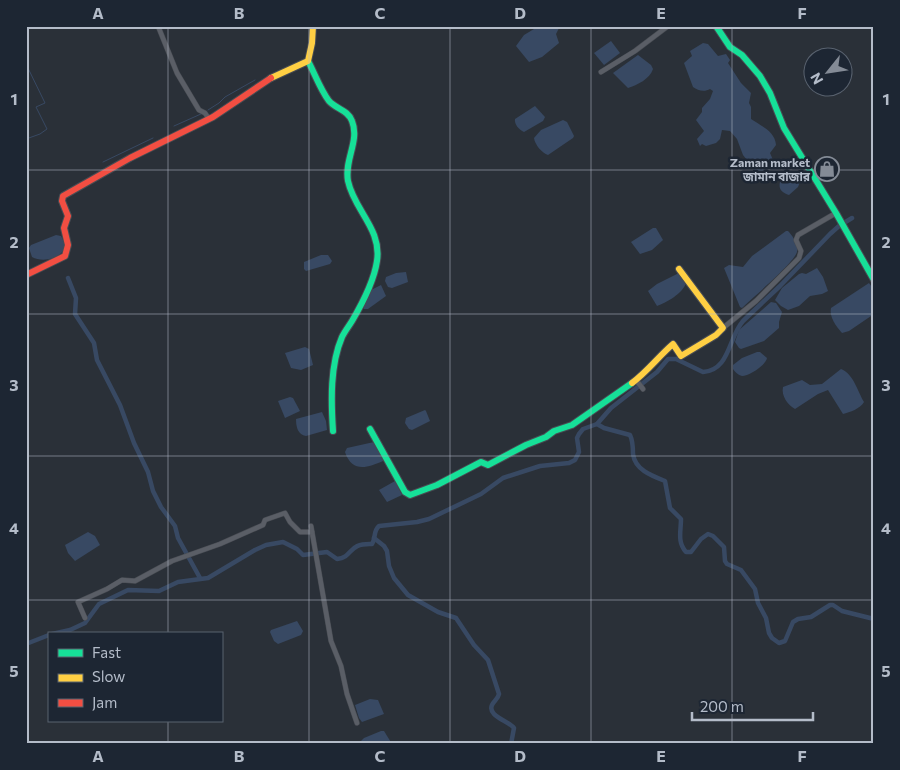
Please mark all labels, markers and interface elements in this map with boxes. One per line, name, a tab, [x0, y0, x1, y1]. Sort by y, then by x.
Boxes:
text: A	[92, 3, 104, 22]
text: B	[234, 3, 245, 22]
text: C	[375, 3, 386, 22]
text: D	[514, 3, 526, 22]
text: E	[656, 3, 666, 22]
text: F	[797, 3, 807, 22]
north arrow	[802, 48, 852, 98]
text: N	[806, 70, 826, 88]
text: 1	[10, 89, 18, 108]
text: 1	[882, 89, 890, 108]
place label: Zaman market জামান বাজার	[730, 155, 811, 183]
shop icon: Zaman market জামান বাজার	[814, 156, 840, 182]
text: 2	[9, 232, 19, 251]
text: 2	[881, 232, 891, 251]
text: 3	[9, 375, 19, 394]
text: 3	[881, 375, 891, 394]
text: 4	[9, 518, 19, 537]
text: 4	[881, 518, 891, 537]
legend	[48, 632, 222, 722]
text: Fast	[92, 643, 121, 661]
text: 5	[9, 661, 19, 680]
text: 5	[881, 661, 891, 680]
text: Slow	[92, 667, 125, 685]
scale bar	[692, 690, 814, 722]
text: Jam	[92, 693, 117, 711]
text: 200 m	[700, 697, 744, 715]
text: A	[92, 746, 104, 765]
text: B	[234, 746, 245, 765]
text: C	[375, 746, 386, 765]
text: D	[514, 746, 526, 765]
text: E	[656, 746, 666, 765]
text: F	[797, 746, 807, 765]

